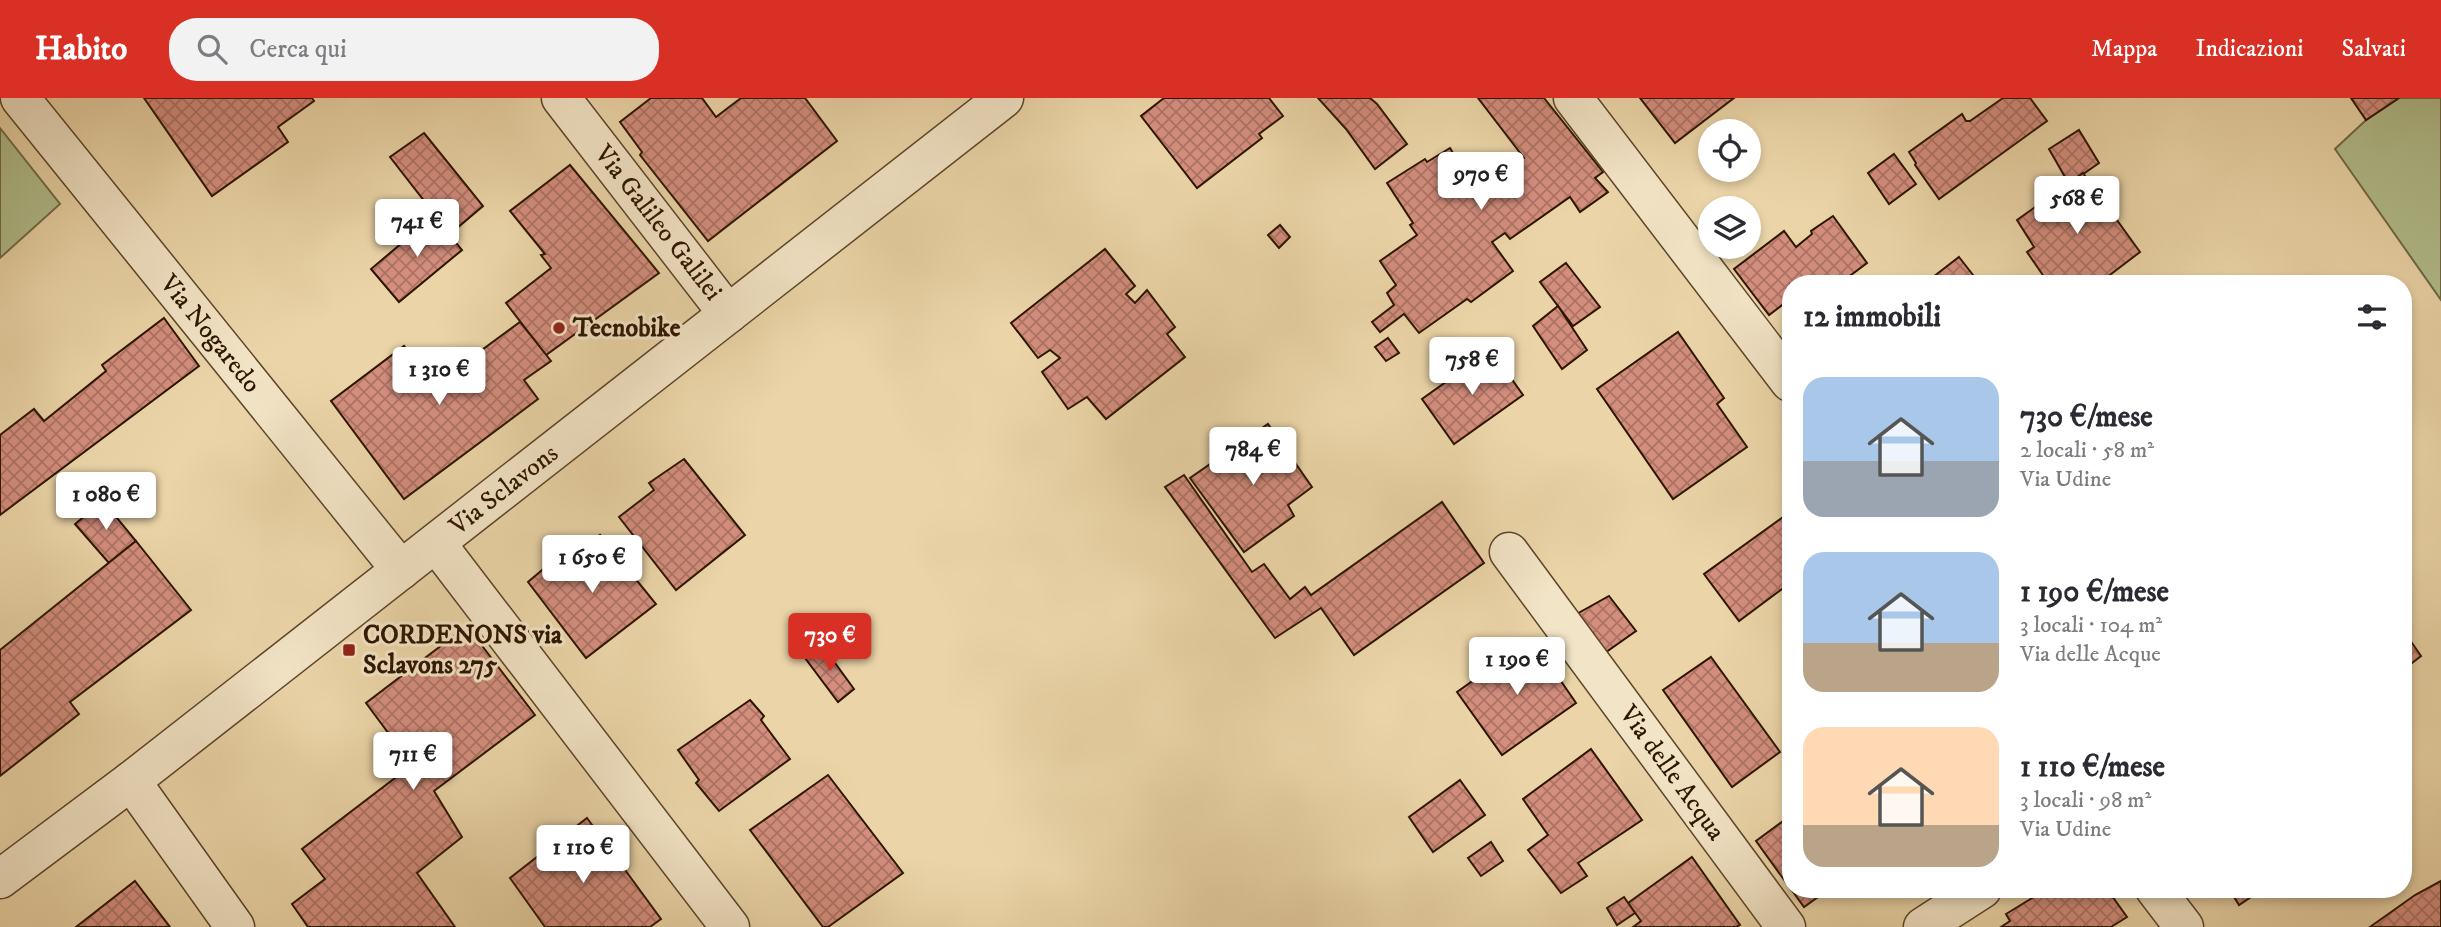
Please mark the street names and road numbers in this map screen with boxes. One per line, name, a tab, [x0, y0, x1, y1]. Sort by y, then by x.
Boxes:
street label: Via Galileo Galilei	[586, 138, 729, 308]
street label: Via Nogaredo	[152, 267, 268, 400]
street label: Via Sclavons	[442, 437, 565, 543]
street label: Via delle Acqua	[1611, 698, 1732, 847]

